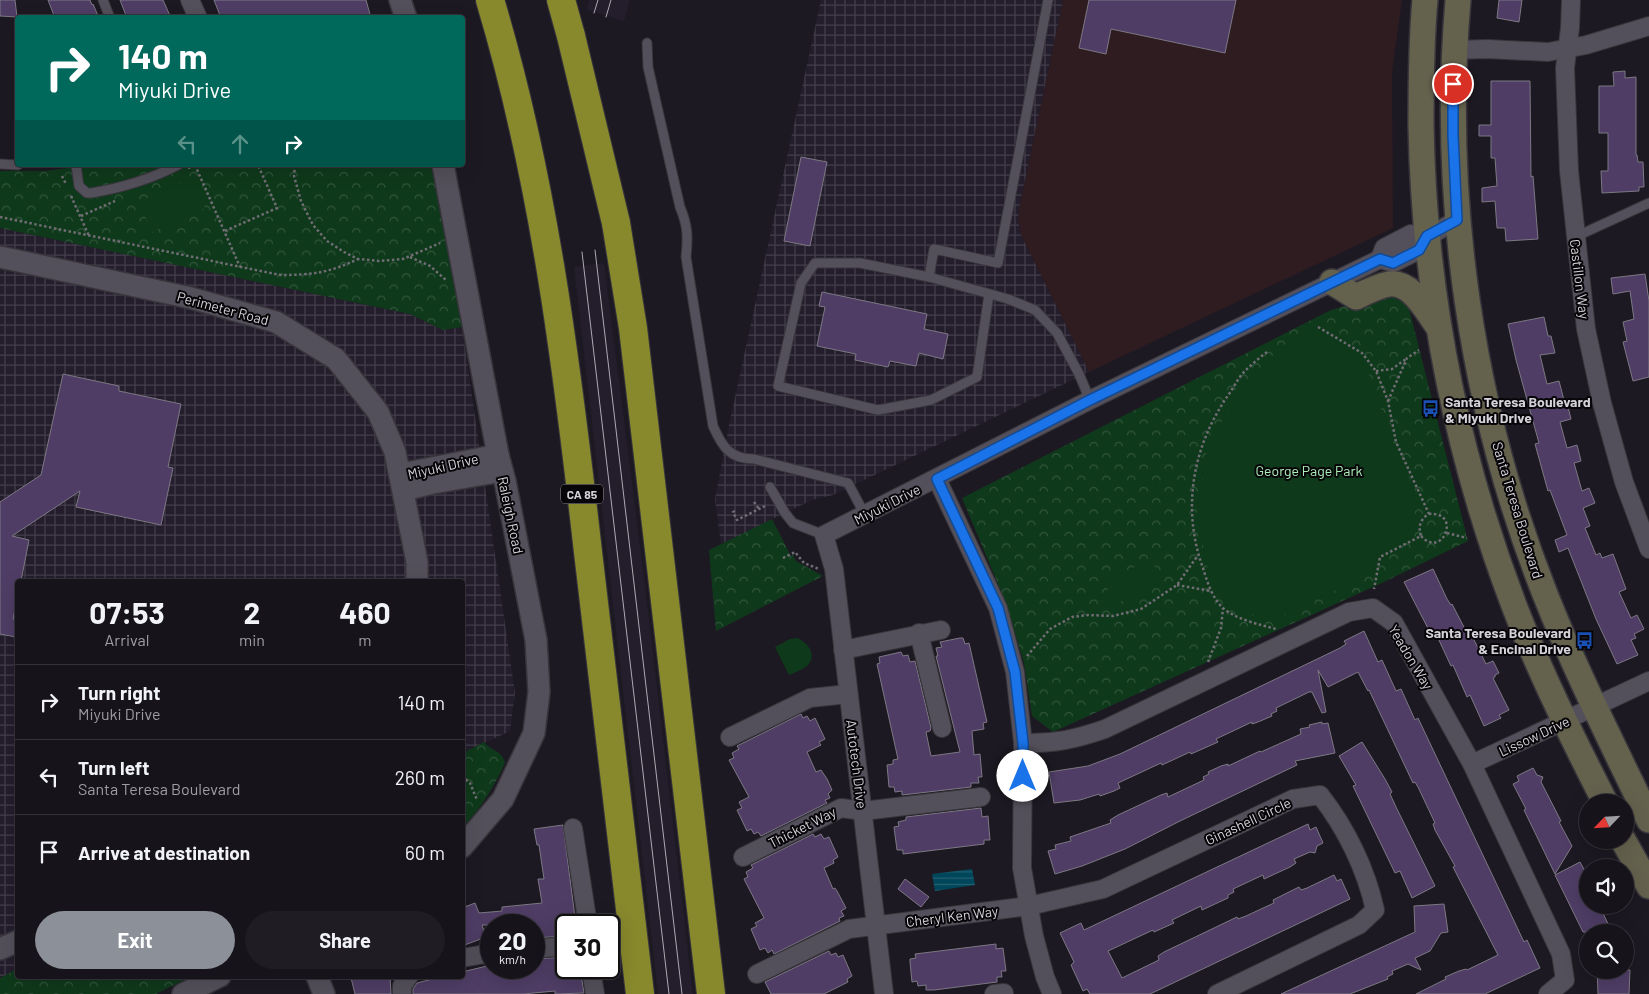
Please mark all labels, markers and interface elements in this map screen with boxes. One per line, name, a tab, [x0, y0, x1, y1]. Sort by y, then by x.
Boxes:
text: 140 m	[118, 34, 208, 76]
icon: right	[35, 35, 100, 100]
pin	[1432, 63, 1474, 105]
icon: arrive	[1439, 70, 1467, 98]
text: Miyuki Drive	[118, 76, 231, 102]
icon: left	[173, 130, 201, 158]
icon: ahead	[226, 130, 254, 158]
icon: right	[279, 130, 307, 158]
street label: Castillon Way	[1567, 238, 1593, 321]
street label: Perimeter Road	[175, 288, 271, 328]
place label: Santa Teresa Boulevard & Miyuki Drive	[1445, 393, 1591, 426]
bus stop icon: Santa Teresa Boulevard & Miyuki Drive	[1421, 399, 1441, 419]
street label: Santa Teresa Boulevard	[1489, 440, 1547, 580]
street label: Miyuki Drive	[406, 450, 480, 482]
park label: George Page Park	[1255, 462, 1363, 479]
street label: Raleigh Road	[494, 475, 528, 555]
street label: Miyuki Drive	[851, 480, 923, 528]
road number: CA 85	[561, 484, 603, 504]
text: 07:53	[89, 594, 165, 630]
text: 2	[244, 594, 260, 630]
text: 460	[339, 594, 391, 630]
street label: Yeadon Way	[1385, 622, 1437, 693]
place label: Santa Teresa Boulevard & Encinal Drive	[1425, 624, 1571, 657]
text: Arrival	[105, 630, 149, 649]
text: min	[239, 630, 265, 649]
text: m	[358, 630, 372, 649]
bus stop icon: Santa Teresa Boulevard & Encinal Drive	[1575, 630, 1595, 650]
text: Turn right	[78, 681, 160, 704]
icon: right	[35, 688, 63, 716]
text: 140 m	[398, 691, 445, 714]
text: Miyuki Drive	[78, 704, 160, 723]
street label: Lissow Drive	[1496, 712, 1572, 760]
street label: Autotech Drive	[843, 718, 871, 810]
position arrow	[996, 749, 1048, 801]
text: Turn left	[78, 756, 149, 779]
icon: left	[35, 763, 63, 791]
text: 260 m	[395, 766, 445, 789]
text: Santa Teresa Boulevard	[78, 779, 240, 798]
street label: Ginashell Circle	[1202, 794, 1294, 848]
north arrow	[1579, 794, 1634, 849]
map controls	[1579, 794, 1634, 979]
street label: Thicket Way	[765, 802, 839, 851]
icon: arrive	[35, 838, 63, 866]
text: Arrive at destination	[78, 841, 250, 864]
text: 60 m	[405, 841, 445, 864]
button: sound	[1579, 859, 1634, 914]
street label: Cheryl Ken Way	[905, 902, 1000, 930]
button: Exit	[35, 911, 235, 969]
button: Share	[245, 911, 445, 969]
speed limit sign: 30	[555, 914, 620, 979]
button: search	[1579, 924, 1634, 979]
text: 20	[498, 925, 527, 955]
text: km/h	[499, 952, 526, 966]

